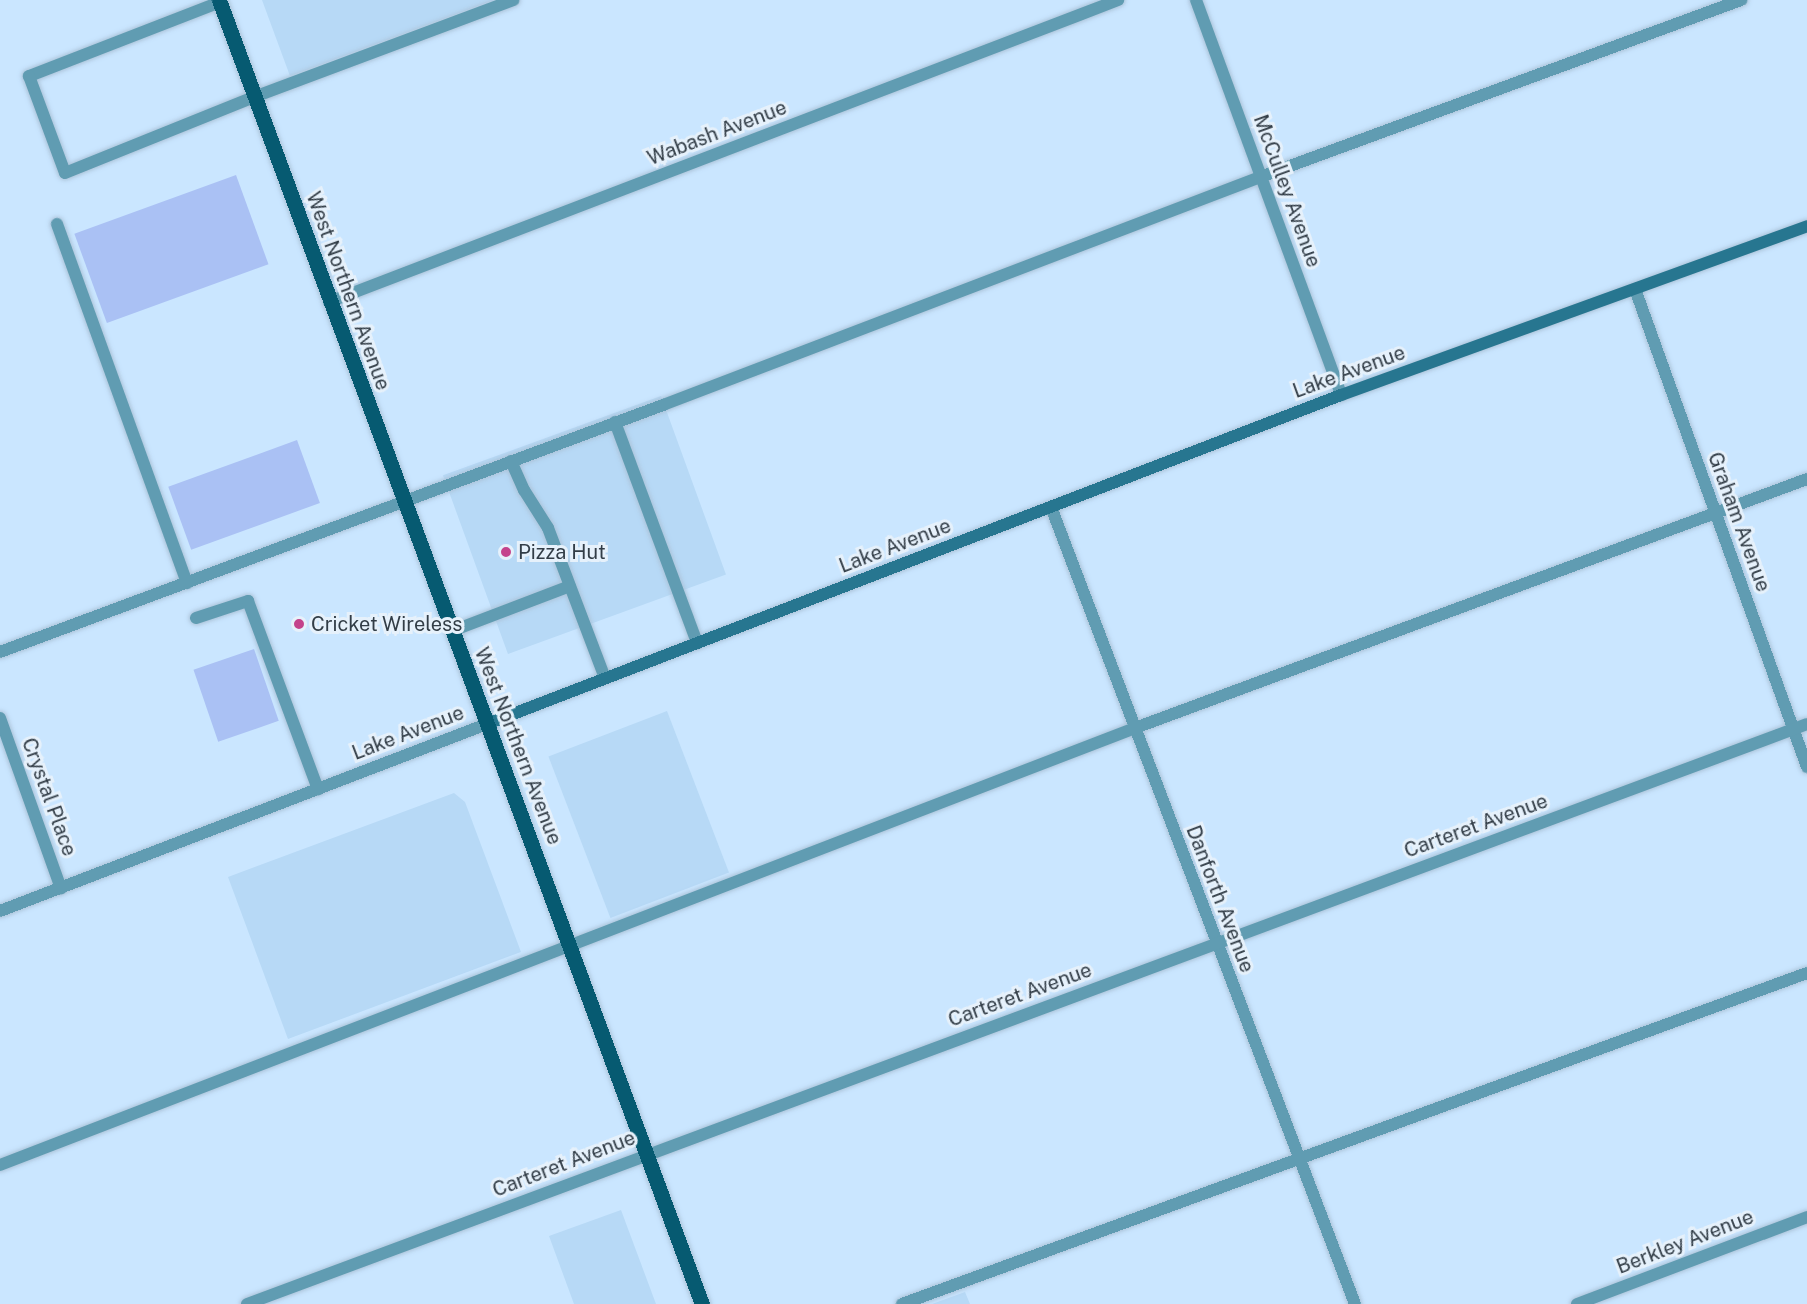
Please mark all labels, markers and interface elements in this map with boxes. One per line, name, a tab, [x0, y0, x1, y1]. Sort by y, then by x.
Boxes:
street label: Wabash Avenue	[644, 95, 790, 171]
street label: McCulley Avenue	[1248, 111, 1326, 271]
street label: West Northern Avenue	[301, 189, 395, 393]
street label: Lake Avenue	[1289, 341, 1409, 403]
street label: Graham Avenue	[1703, 449, 1775, 595]
street label: Lake Avenue	[836, 514, 954, 578]
place label: Pizza Hut	[518, 540, 606, 564]
marker: Pizza Hut	[499, 545, 513, 559]
place label: Cricket Wireless	[311, 612, 463, 636]
marker: Cricket Wireless	[292, 617, 306, 631]
street label: West Northern Avenue	[469, 644, 567, 848]
street label: Lake Avenue	[349, 701, 467, 765]
street label: Crystal Place	[17, 735, 81, 859]
street label: Carteret Avenue	[1401, 789, 1551, 863]
street label: Danforth Avenue	[1181, 822, 1259, 976]
street label: Carteret Avenue	[945, 958, 1095, 1032]
street label: Carteret Avenue	[489, 1126, 639, 1202]
street label: Berkley Avenue	[1613, 1205, 1757, 1279]

